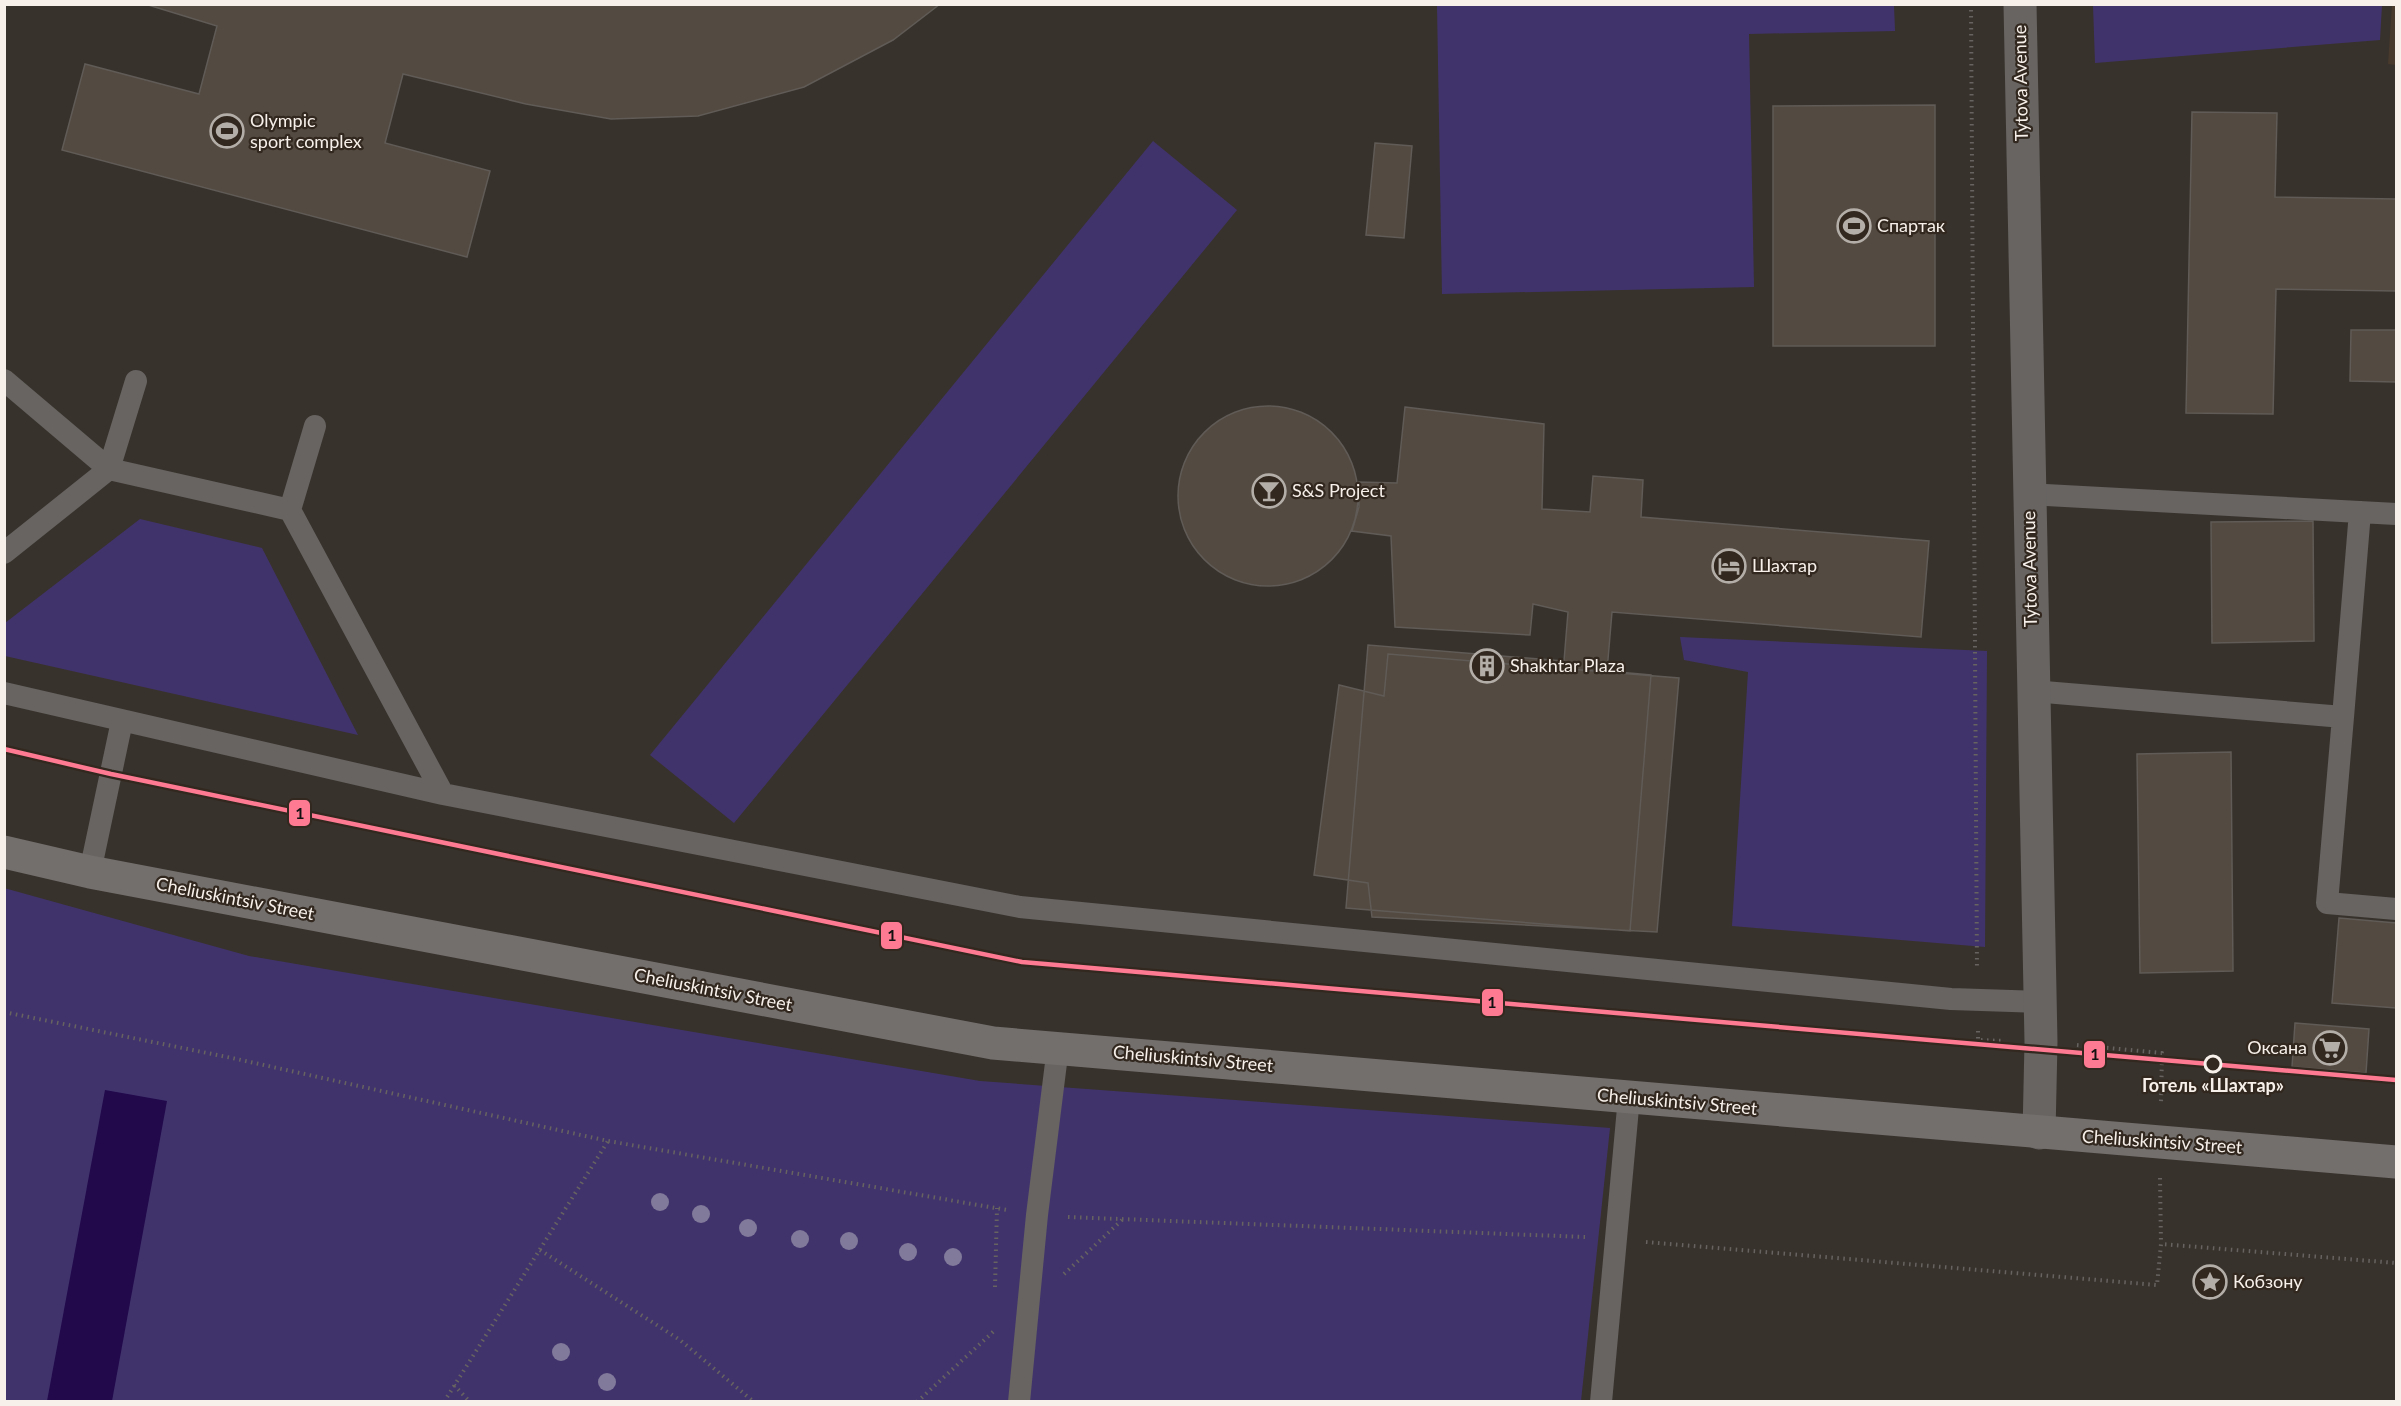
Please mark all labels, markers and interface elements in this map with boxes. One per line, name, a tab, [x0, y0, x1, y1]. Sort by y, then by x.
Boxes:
street label: Tytova Avenue	[2008, 25, 2032, 141]
place label: Olympic sport complex	[250, 109, 362, 152]
sports icon: Olympic sport complex	[209, 113, 245, 149]
sports icon: Спартак	[1836, 208, 1872, 244]
place label: Спартак	[1877, 214, 1946, 236]
bar icon: S&S Project	[1251, 473, 1287, 509]
place label: S&S Project	[1292, 479, 1385, 501]
street label: Tytova Avenue	[2017, 511, 2041, 627]
hotel icon: Шахтар	[1711, 548, 1747, 584]
place label: Шахтар	[1752, 554, 1817, 576]
building icon: Shakhtar Plaza	[1469, 648, 1505, 684]
place label: Shakhtar Plaza	[1510, 654, 1625, 676]
line badge: 1	[288, 799, 311, 827]
text: 1	[295, 803, 305, 822]
street label: Cheliuskintsiv Street	[154, 872, 317, 924]
line badge: 1	[880, 921, 903, 950]
text: 1	[887, 925, 897, 944]
street label: Cheliuskintsiv Street	[632, 963, 795, 1015]
line badge: 1	[1481, 988, 1504, 1017]
text: 1	[1487, 992, 1497, 1011]
supermarket icon: Оксана	[2312, 1030, 2348, 1066]
place label: Оксана	[2247, 1036, 2307, 1058]
street label: Cheliuskintsiv Street	[1112, 1040, 1275, 1076]
line badge: 1	[2083, 1040, 2106, 1069]
text: 1	[2090, 1044, 2100, 1063]
marker: Готель «Шахтар»	[2204, 1055, 2222, 1073]
place label: Готель «Шахтар»	[2142, 1074, 2284, 1096]
street label: Cheliuskintsiv Street	[1596, 1083, 1759, 1119]
street label: Cheliuskintsiv Street	[2081, 1124, 2244, 1158]
place icon: Кобзону	[2192, 1264, 2228, 1300]
place label: Кобзону	[2233, 1270, 2303, 1292]

